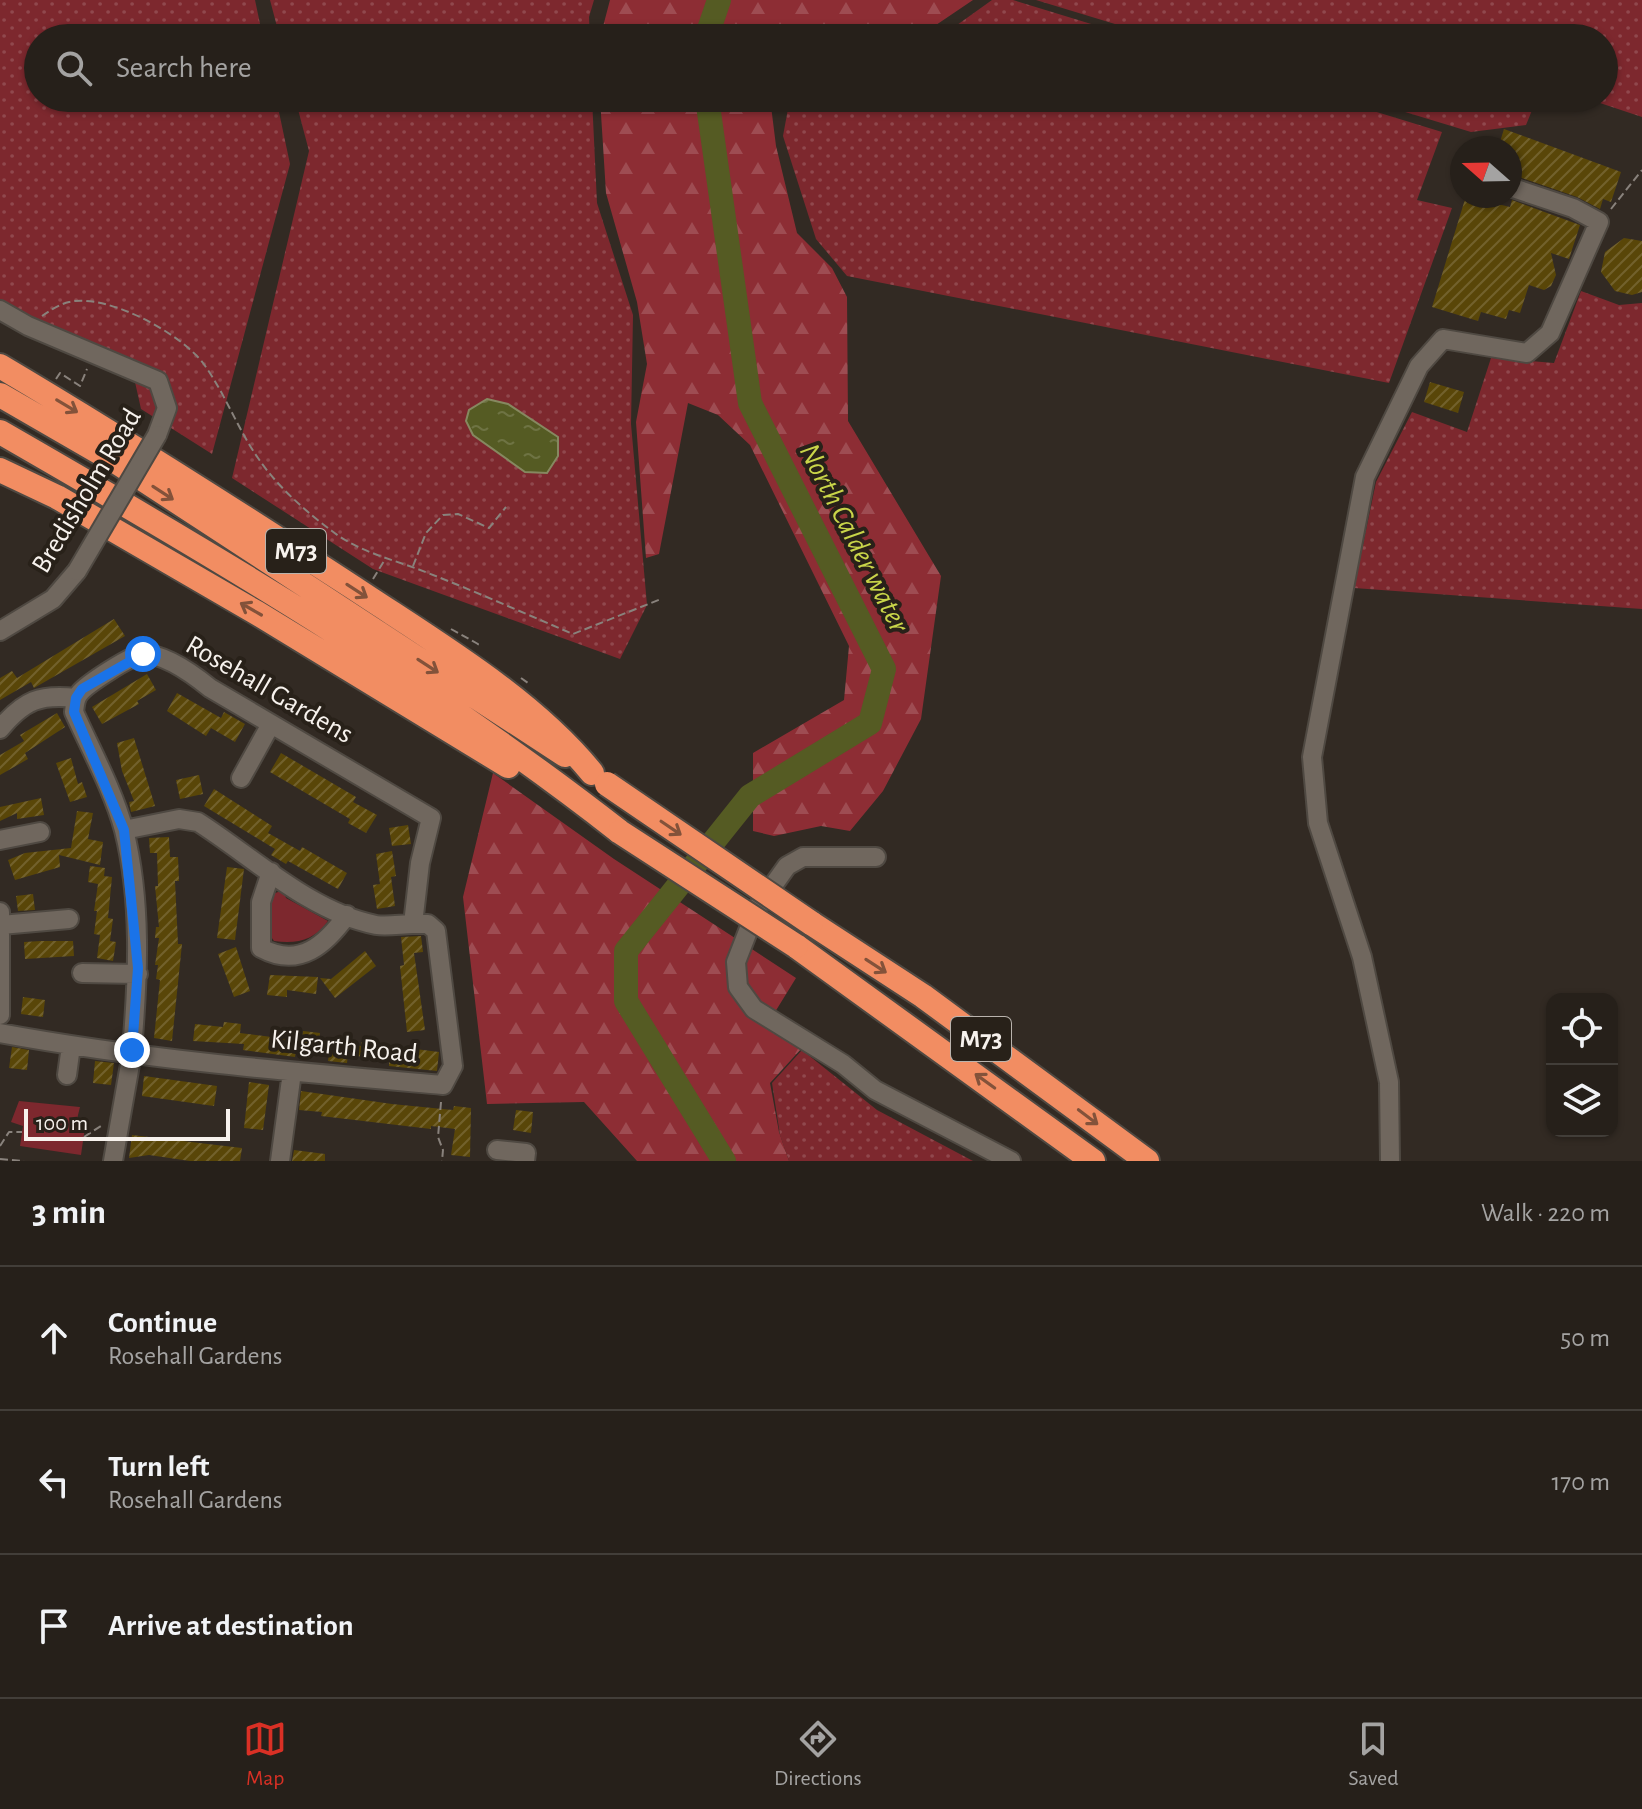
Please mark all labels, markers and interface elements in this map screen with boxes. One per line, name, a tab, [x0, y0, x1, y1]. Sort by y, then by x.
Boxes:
search box	[24, 24, 1618, 112]
icon: search	[52, 46, 96, 90]
text: Search here	[116, 53, 252, 83]
north arrow	[1450, 136, 1522, 208]
one-way arrow	[55, 398, 78, 414]
street label: Bredisholm Road	[27, 404, 147, 578]
water label: North Calder water	[794, 439, 915, 638]
one-way arrow	[152, 484, 174, 501]
road number: M73	[266, 529, 326, 573]
one-way arrow	[345, 583, 368, 599]
one-way arrow	[240, 601, 264, 616]
street label: Rosehall Gardens	[181, 631, 357, 749]
route start	[125, 636, 161, 672]
one-way arrow	[416, 657, 438, 674]
one-way arrow	[659, 820, 682, 836]
one-way arrow	[864, 958, 887, 974]
map controls	[1546, 993, 1618, 1137]
button: locate	[1546, 993, 1618, 1065]
road number: M73	[951, 1017, 1011, 1061]
street label: Kilgarth Road	[269, 1025, 419, 1069]
route end	[114, 1032, 150, 1068]
button: layers	[1546, 1065, 1618, 1137]
one-way arrow	[975, 1073, 997, 1089]
scale bar	[24, 1105, 230, 1141]
one-way arrow	[1076, 1109, 1098, 1125]
text: 100 m	[36, 1112, 88, 1134]
text: 3 min	[32, 1196, 106, 1230]
text: Walk · 220 m	[1481, 1200, 1610, 1226]
text: Continue	[108, 1308, 217, 1338]
icon: ahead	[32, 1316, 76, 1360]
text: 50 m	[1560, 1325, 1610, 1351]
text: Rosehall Gardens	[108, 1343, 283, 1369]
text: Turn left	[108, 1452, 209, 1482]
icon: left	[32, 1460, 76, 1504]
text: 170 m	[1551, 1469, 1610, 1495]
text: Rosehall Gardens	[108, 1487, 283, 1513]
icon: arrive	[32, 1604, 76, 1648]
text: Arrive at destination	[108, 1611, 354, 1641]
tab: Map	[243, 1717, 287, 1791]
tab: Directions	[774, 1717, 862, 1791]
tab: Saved	[1348, 1717, 1399, 1791]

